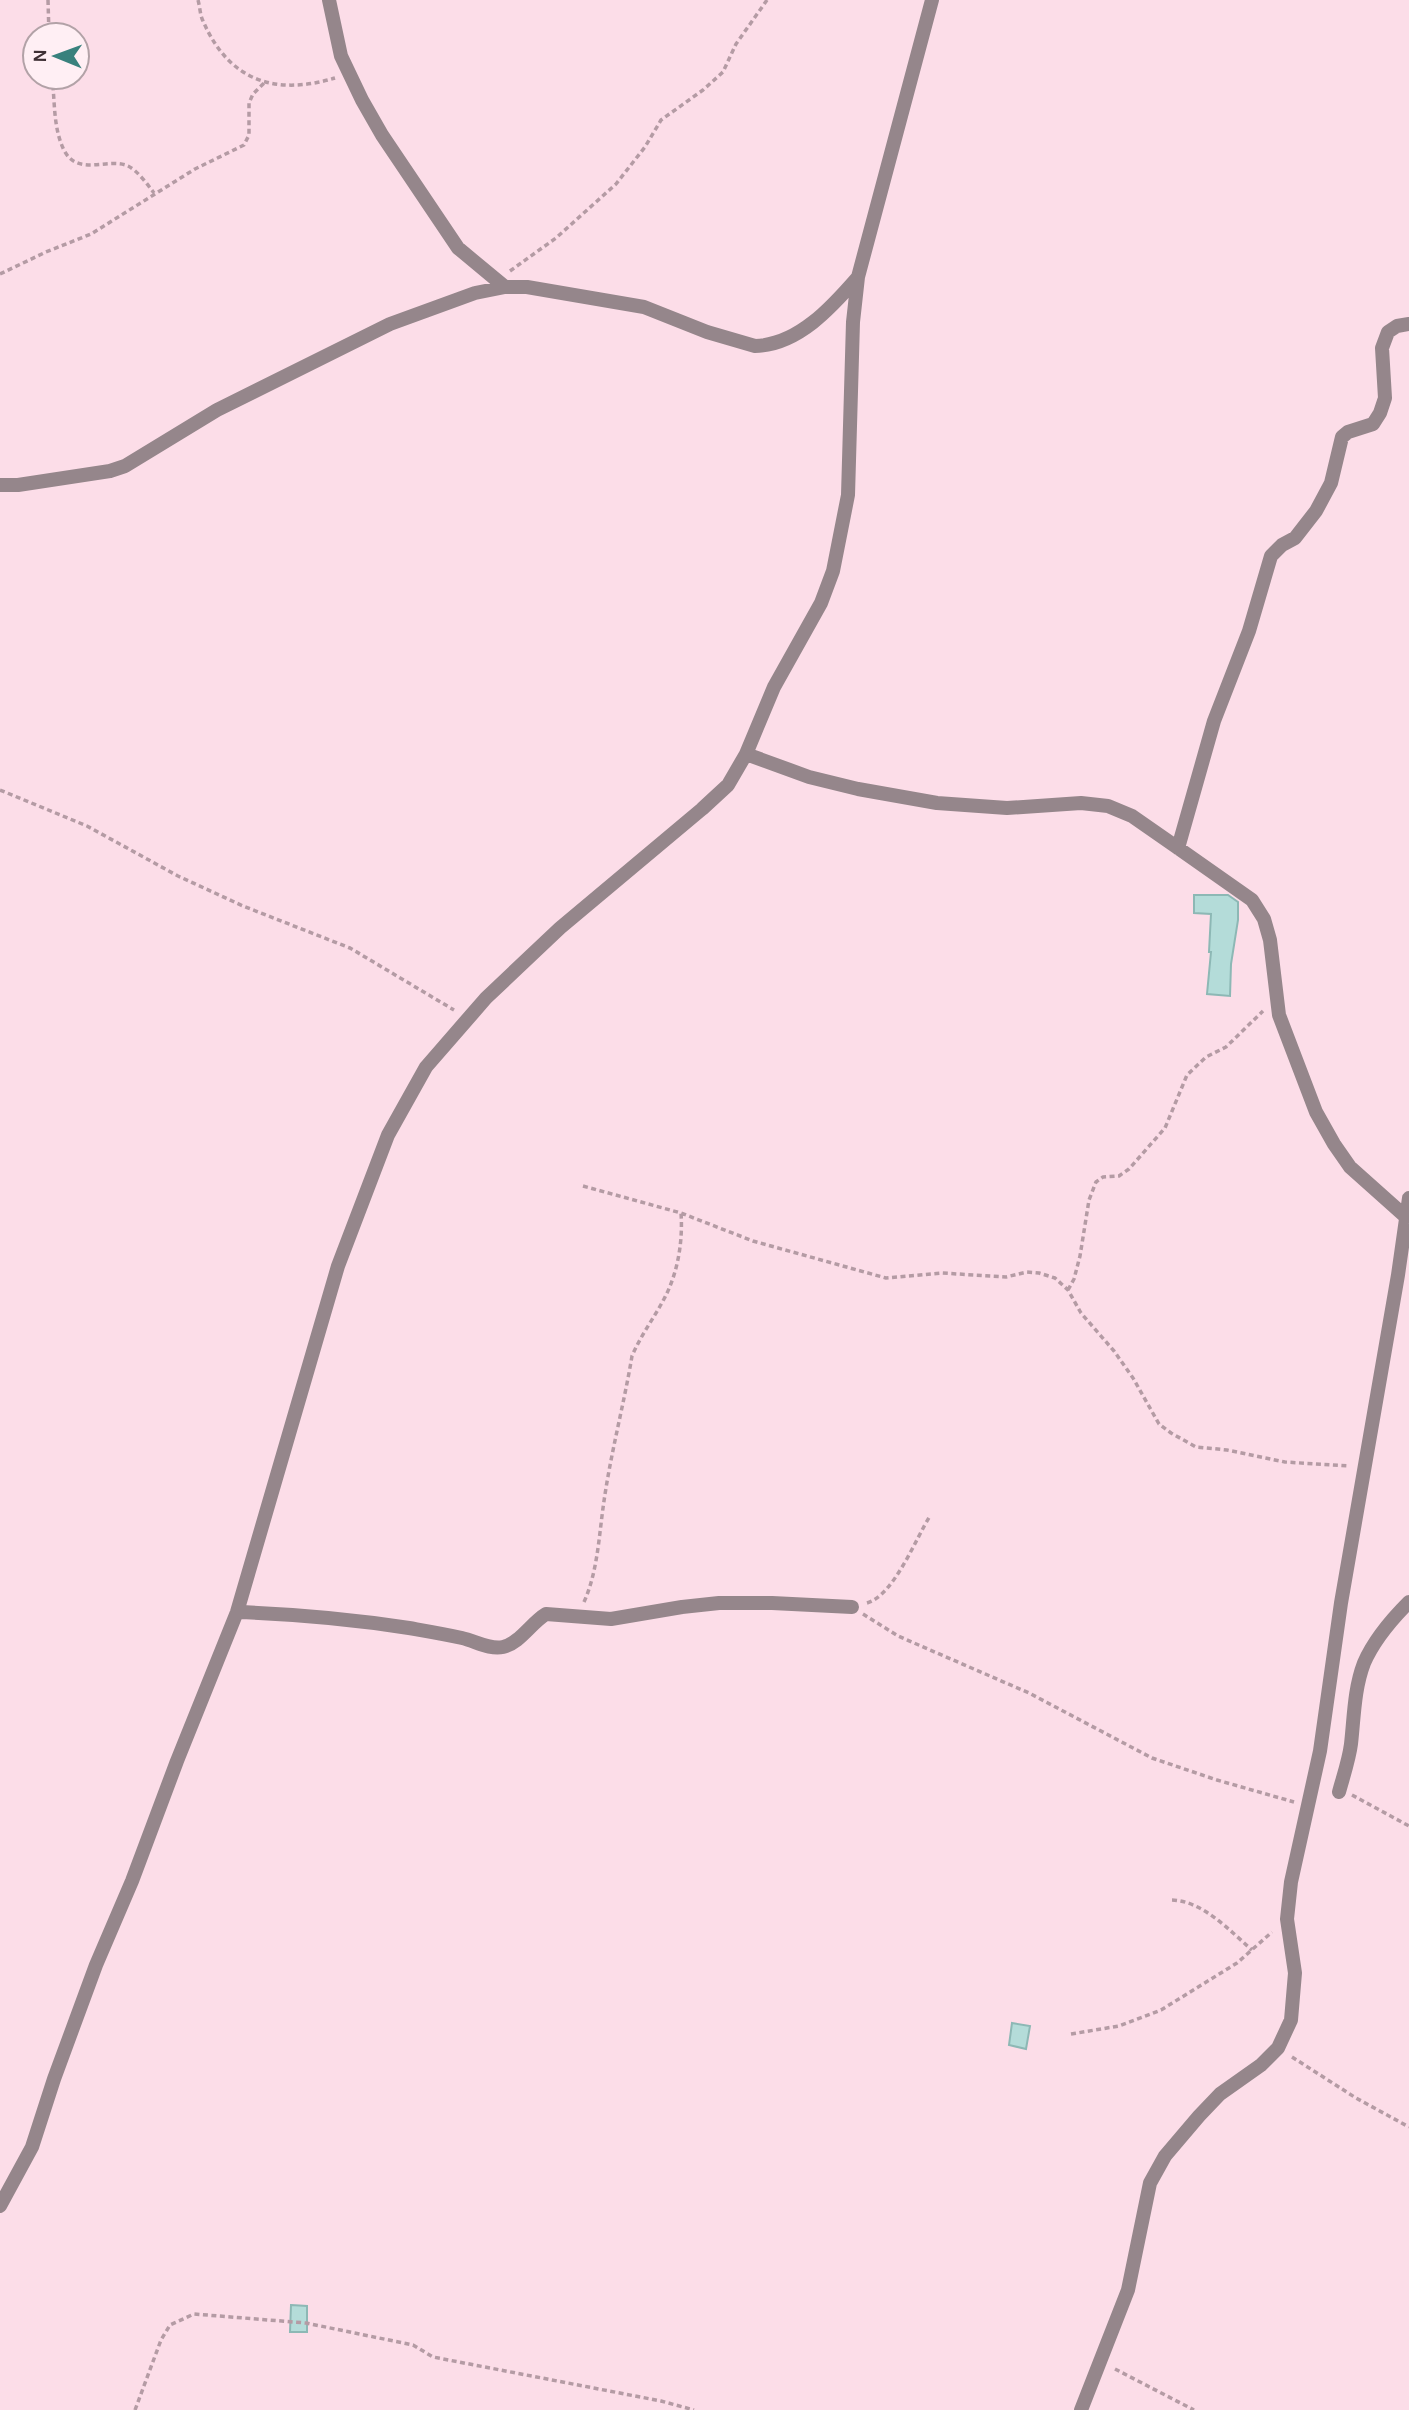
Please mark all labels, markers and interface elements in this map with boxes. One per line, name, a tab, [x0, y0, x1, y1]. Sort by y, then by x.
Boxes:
north arrow	[21, 21, 91, 91]
text: N	[29, 49, 51, 63]

